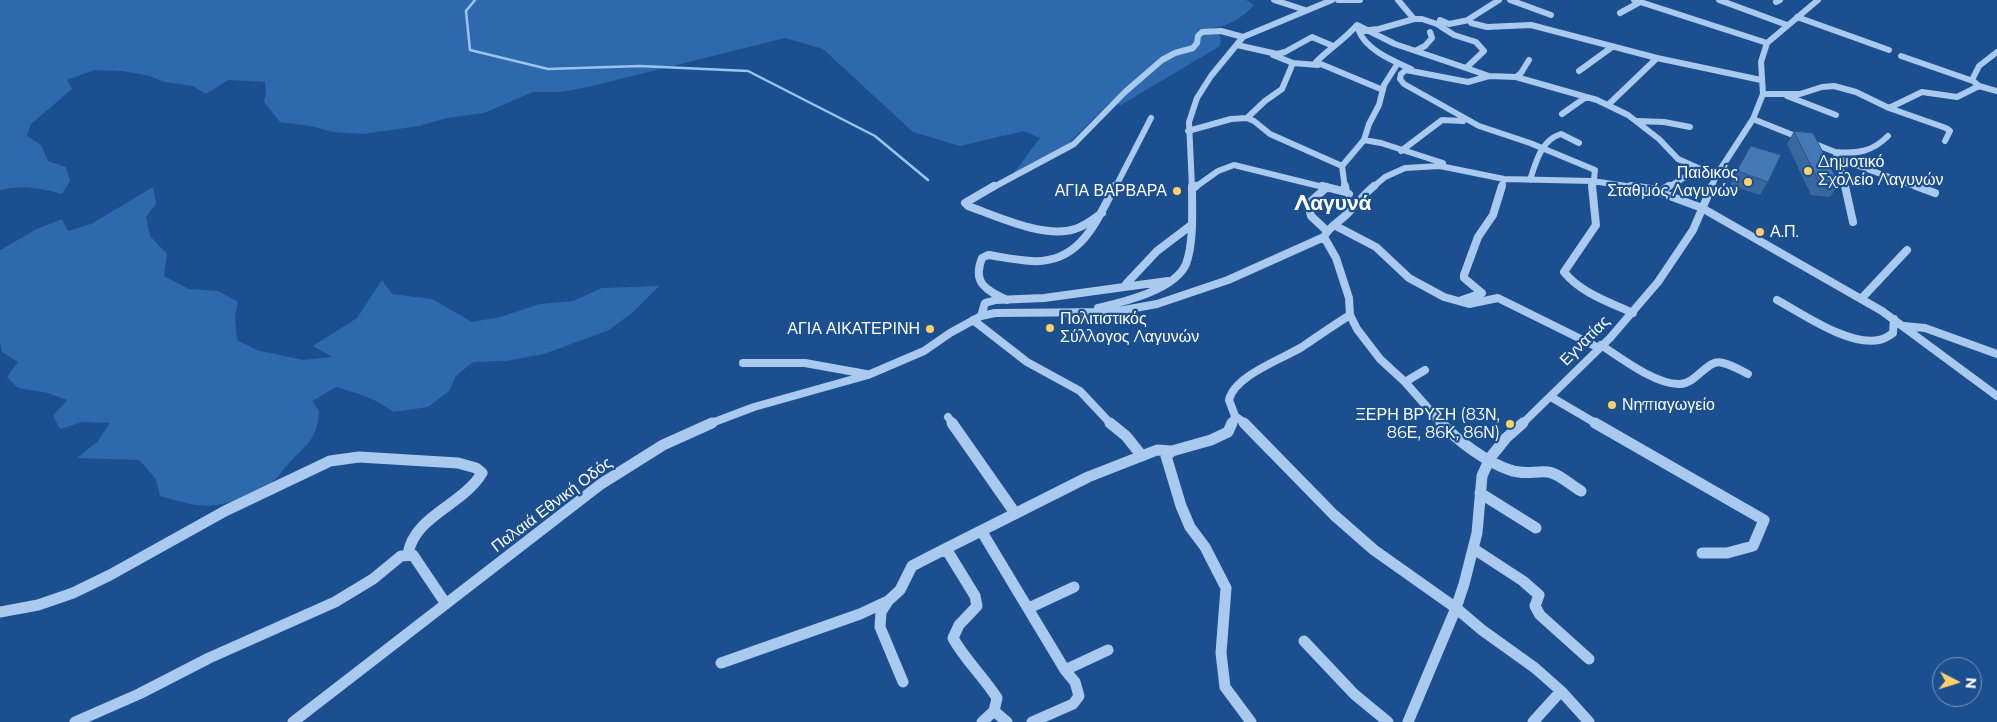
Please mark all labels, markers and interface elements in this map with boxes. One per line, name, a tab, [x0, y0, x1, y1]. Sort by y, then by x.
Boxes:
place label: Δημοτικό Σχολείο Λαγυνών	[1818, 152, 1943, 190]
place label: Παιδικός Σταθμός Λαγυνών	[1607, 163, 1738, 201]
marker: Δημοτικό Σχολείο Λαγυνών	[1802, 165, 1814, 177]
marker: Παιδικός Σταθμός Λαγυνών	[1742, 176, 1754, 188]
place label: ΑΓΙΑ ΒΑΡΒΑΡΑ	[1055, 181, 1167, 201]
marker: ΑΓΙΑ ΒΑΡΒΑΡΑ	[1171, 185, 1183, 197]
district label: Λαγυνά	[1294, 191, 1372, 217]
place label: Α.Π.	[1770, 222, 1799, 242]
marker: Α.Π.	[1754, 226, 1766, 238]
place label: Πολιτιστικός Σύλλογος Λαγυνών	[1060, 309, 1199, 347]
street label: Εγνατίας	[1556, 312, 1614, 370]
place label: ΑΓΙΑ ΑΙΚΑΤΕΡΙΝΗ	[787, 319, 920, 339]
marker: Πολιτιστικός Σύλλογος Λαγυνών	[1044, 322, 1056, 334]
marker: ΑΓΙΑ ΑΙΚΑΤΕΡΙΝΗ	[924, 323, 936, 335]
place label: Νηπιαγωγείο	[1622, 395, 1715, 415]
marker: Νηπιαγωγείο	[1606, 399, 1618, 411]
place label: ΞΕΡΗ ΒΡΥΣΗ (83Ν, 86Ε, 86Κ, 86Ν)	[1355, 405, 1500, 443]
marker: ΞΕΡΗ ΒΡΥΣΗ (83Ν, 86Ε, 86Κ, 86Ν)	[1504, 418, 1516, 430]
street label: Παλαιά Εθνική Οδός	[488, 453, 616, 557]
north arrow	[1932, 657, 1982, 707]
text: N	[1961, 677, 1980, 690]

